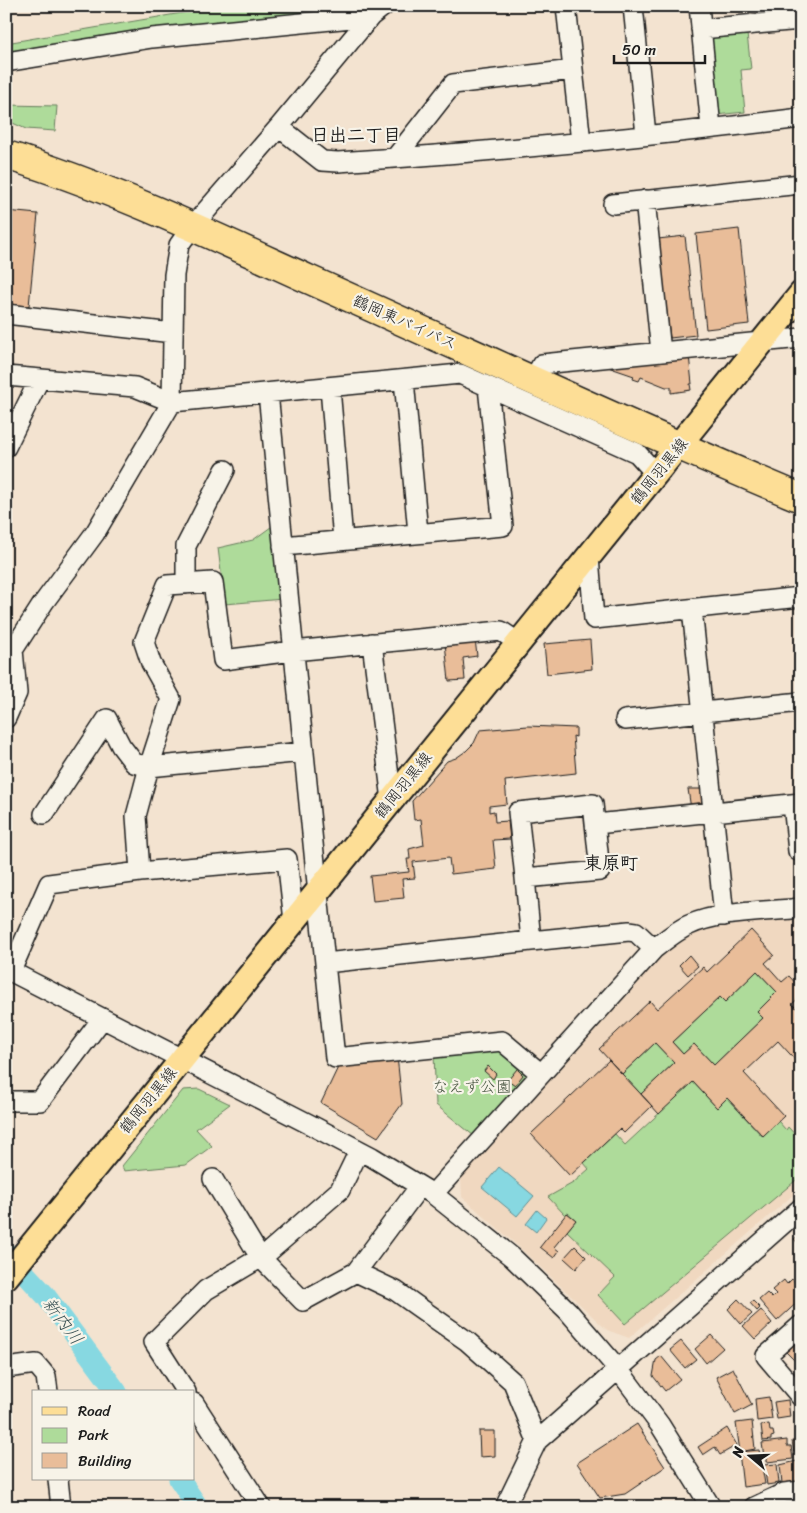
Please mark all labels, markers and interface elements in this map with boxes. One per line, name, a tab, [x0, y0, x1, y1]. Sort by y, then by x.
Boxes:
scale bar	[614, 32, 706, 64]
text: 50 m	[622, 37, 657, 63]
district label: 日出二丁目	[311, 119, 401, 151]
street label: 鶴岡東バイパス	[348, 286, 462, 358]
street label: 鶴岡羽黒線	[623, 431, 695, 511]
street label: 鶴岡羽黒線	[367, 745, 439, 825]
district label: 東原町	[584, 847, 638, 879]
street label: 鶴岡羽黒線	[112, 1060, 184, 1140]
park label: なえず公園	[432, 1072, 512, 1101]
water label: 新内川	[34, 1290, 92, 1352]
legend	[32, 1390, 195, 1480]
text: Road	[78, 1398, 111, 1424]
text: Park	[78, 1422, 109, 1448]
north arrow	[724, 1430, 774, 1480]
text: N	[724, 1443, 752, 1462]
text: Building	[78, 1448, 132, 1474]

